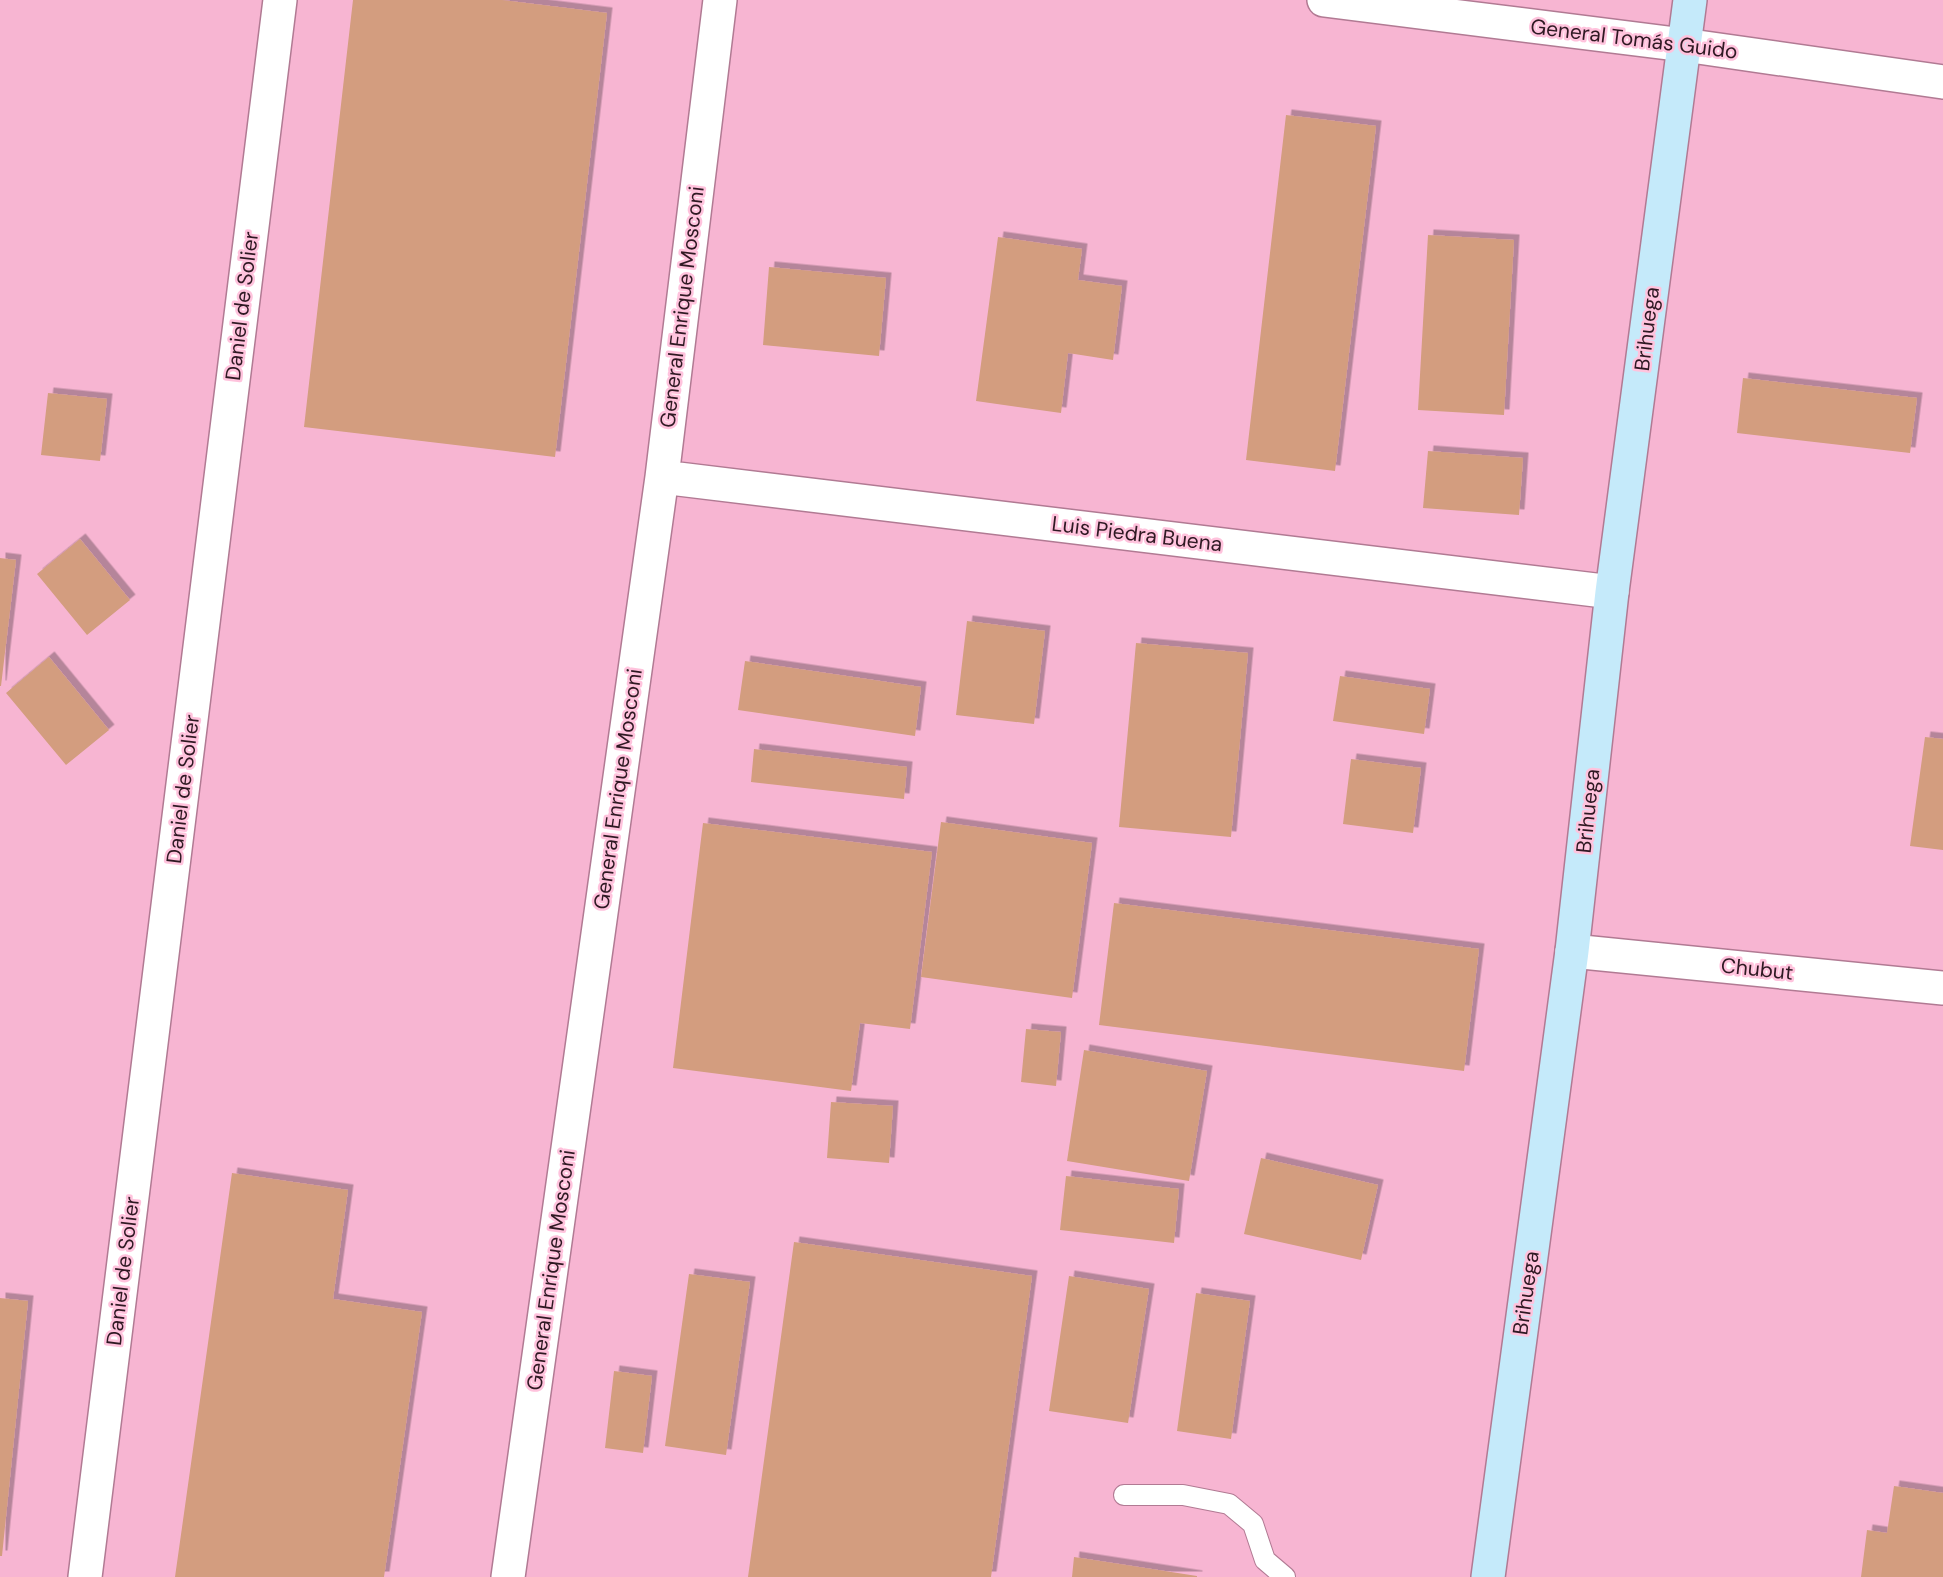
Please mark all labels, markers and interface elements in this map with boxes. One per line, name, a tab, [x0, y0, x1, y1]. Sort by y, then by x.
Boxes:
street label: General Tomás Guido	[1529, 12, 1739, 66]
street label: General Enrique Mosconi	[653, 185, 711, 429]
street label: Daniel de Solier	[219, 230, 265, 382]
street label: Brihuega	[1628, 285, 1666, 373]
street label: Luis Piedra Buena	[1050, 510, 1224, 558]
street label: General Enrique Mosconi	[587, 667, 649, 911]
street label: Daniel de Solier	[160, 713, 206, 865]
street label: Brihuega	[1570, 767, 1606, 855]
street label: Chubut	[1719, 951, 1795, 987]
street label: General Enrique Mosconi	[520, 1148, 582, 1392]
street label: Daniel de Solier	[100, 1195, 146, 1347]
street label: Brihuega	[1506, 1249, 1546, 1337]

